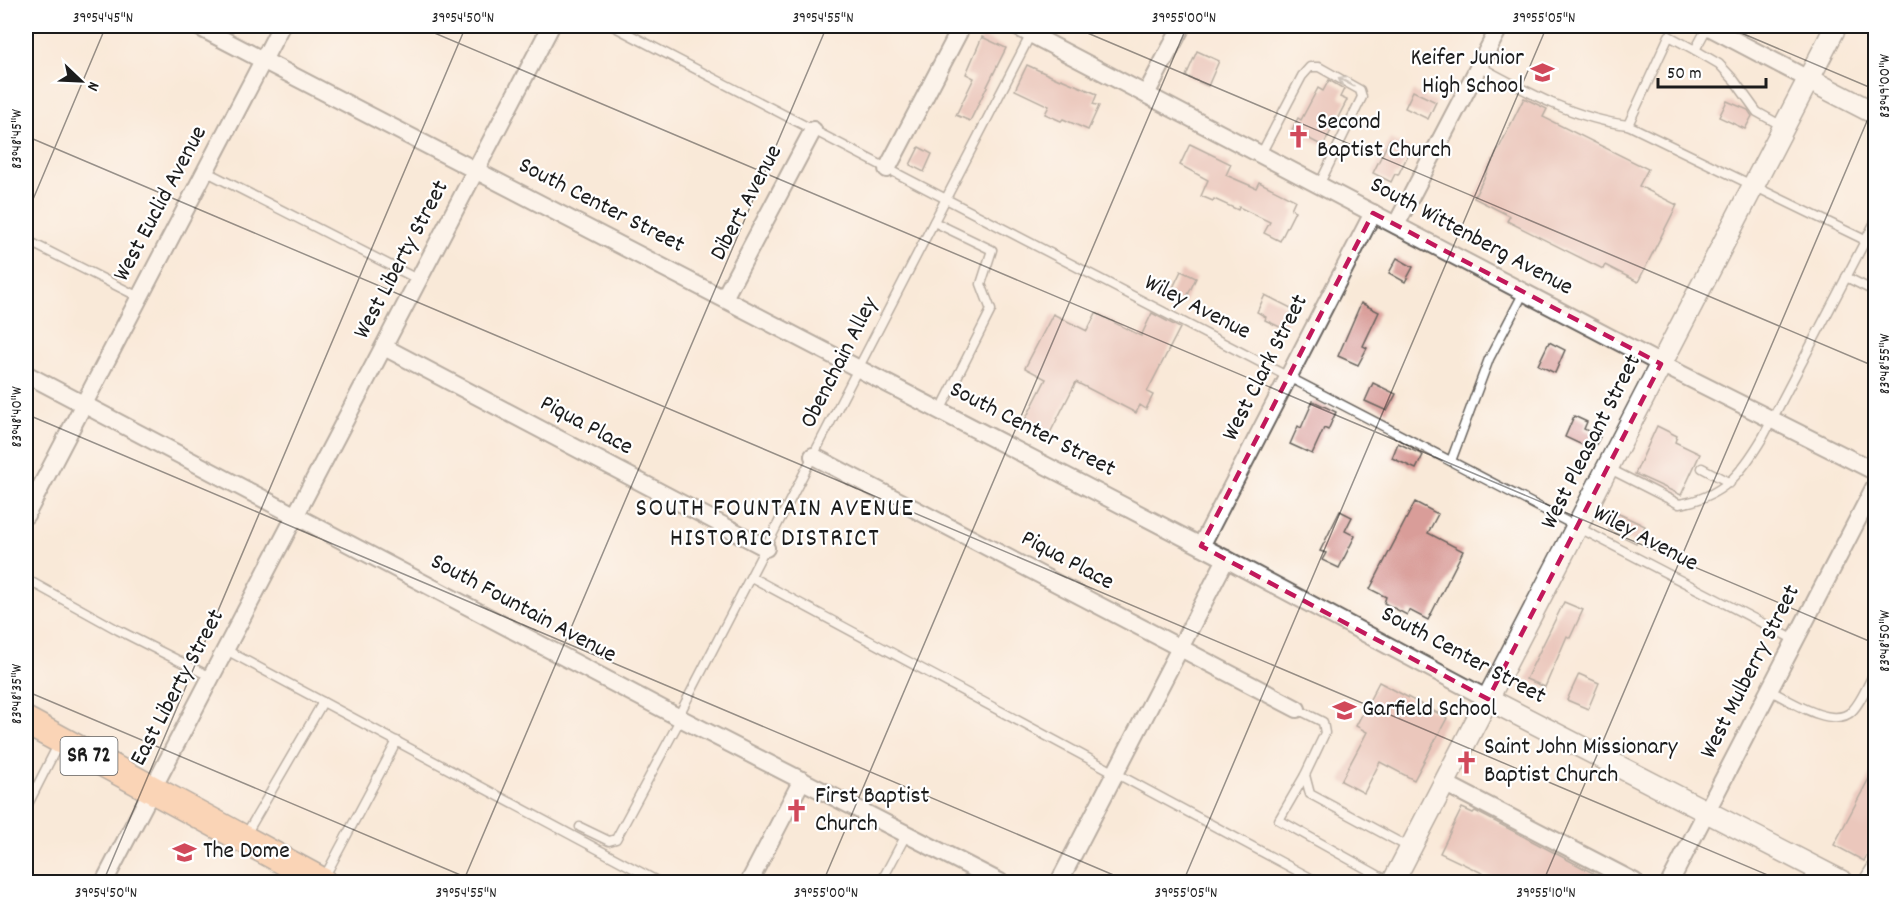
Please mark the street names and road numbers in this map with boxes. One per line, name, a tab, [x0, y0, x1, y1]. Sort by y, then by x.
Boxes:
street label: West Euclid Avenue	[106, 120, 216, 288]
street label: Dibert Avenue	[702, 139, 792, 267]
street label: South Center Street	[512, 149, 690, 263]
street label: South Wittenberg Avenue	[1363, 169, 1579, 305]
street label: West Liberty Street	[346, 175, 458, 345]
street label: Wiley Avenue	[1138, 267, 1256, 349]
street label: West Clark Street	[1214, 289, 1318, 447]
street label: Obenchain Alley	[792, 290, 888, 435]
street label: West Pleasant Street	[1533, 348, 1651, 535]
street label: South Center Street	[943, 373, 1121, 487]
street label: Piqua Place	[533, 387, 639, 465]
street label: Wiley Avenue	[1586, 497, 1704, 581]
street label: Piqua Place	[1014, 522, 1120, 600]
street label: South Fountain Avenue	[424, 546, 622, 672]
street label: West Mulberry Street	[1692, 579, 1810, 765]
street label: South Center Street	[1374, 598, 1552, 714]
street label: East Liberty Street	[122, 603, 234, 772]
road number: SR 72	[60, 737, 118, 775]

